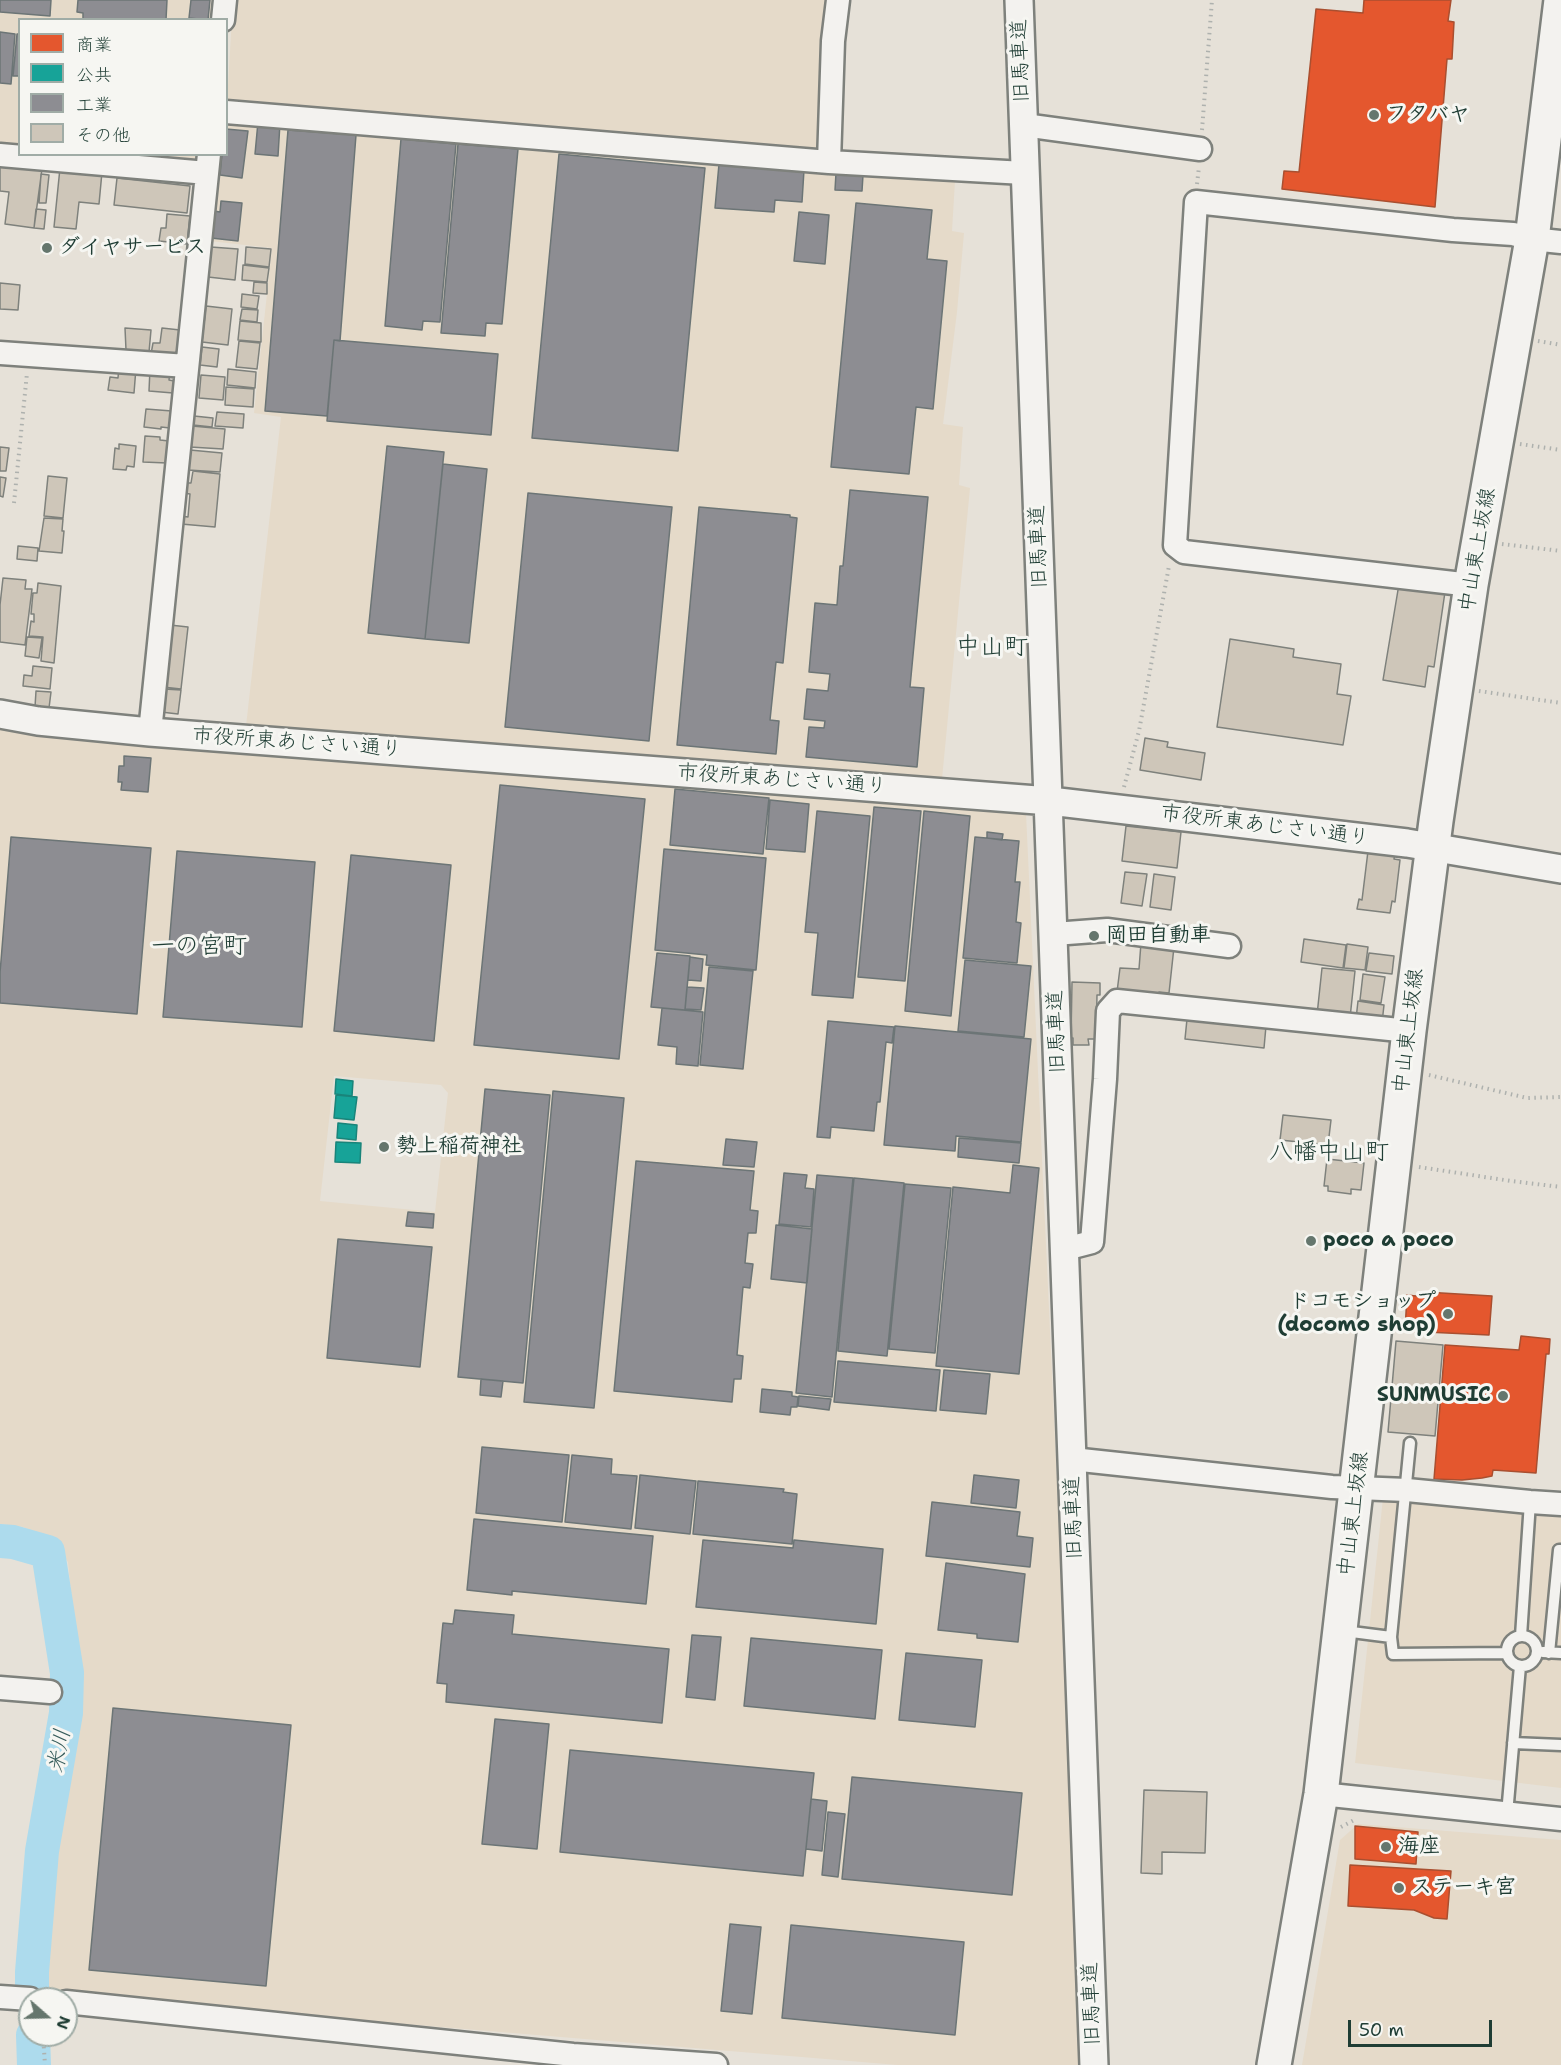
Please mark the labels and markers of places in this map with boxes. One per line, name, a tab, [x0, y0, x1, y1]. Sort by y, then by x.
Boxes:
place label: フタバヤ	[1386, 102, 1470, 128]
marker: フタバヤ	[1367, 108, 1381, 122]
place label: ダイヤサービス	[59, 235, 206, 261]
marker: ダイヤサービス	[40, 241, 54, 255]
place label: 岡田自動車	[1106, 923, 1211, 949]
marker: 岡田自動車	[1087, 929, 1101, 943]
place label: 勢上稲荷神社	[396, 1134, 522, 1160]
marker: 勢上稲荷神社	[377, 1140, 391, 1154]
place label: poco a poco	[1323, 1228, 1454, 1254]
marker: poco a poco	[1304, 1234, 1318, 1248]
place label: ドコモショップ (docomo shop)	[1277, 1289, 1436, 1339]
marker: ドコモショップ (docomo shop)	[1441, 1307, 1455, 1321]
place label: SUNMUSIC	[1377, 1383, 1491, 1409]
marker: SUNMUSIC	[1496, 1389, 1510, 1403]
place label: 海座	[1398, 1834, 1440, 1860]
marker: 海座	[1379, 1840, 1393, 1854]
place label: ステーキ宮	[1411, 1875, 1516, 1901]
marker: ステーキ宮	[1392, 1881, 1406, 1895]

